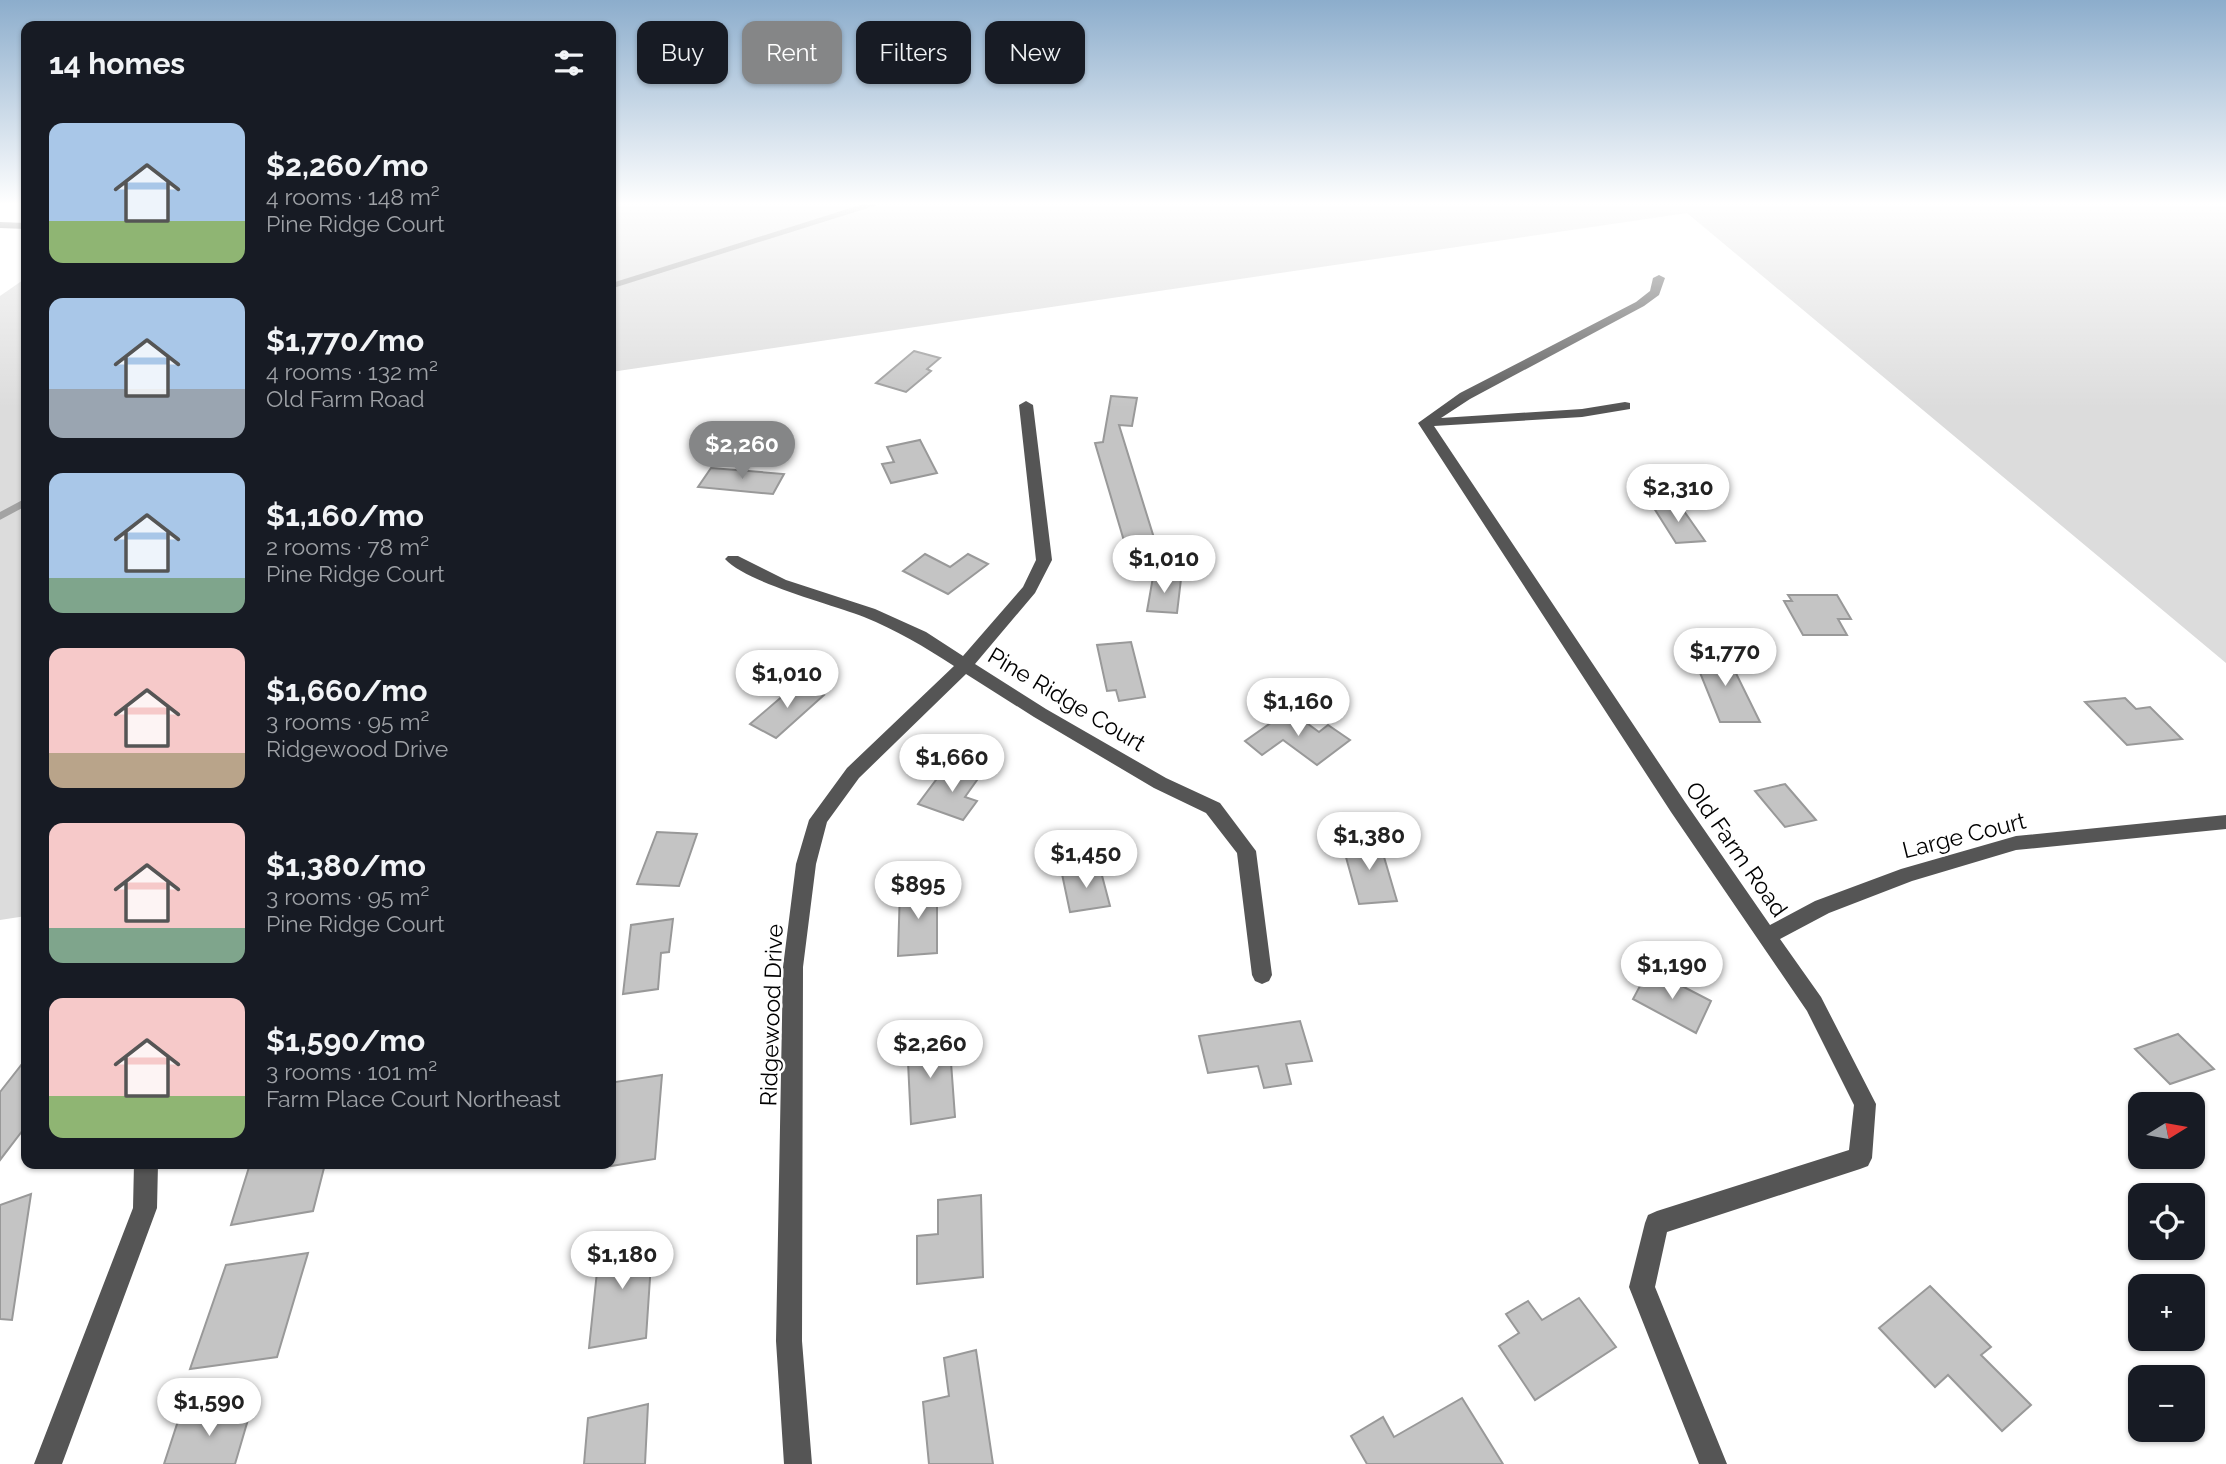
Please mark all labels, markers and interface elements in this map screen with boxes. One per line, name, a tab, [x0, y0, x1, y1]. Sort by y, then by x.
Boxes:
chip: Buy	[637, 21, 728, 84]
chip: Rent	[742, 21, 842, 84]
chip: Filters	[856, 21, 971, 84]
chip: New	[985, 21, 1085, 84]
icon: filters	[550, 44, 588, 82]
text: 14 homes	[49, 46, 185, 81]
text: $2,260/mo	[266, 148, 428, 183]
icon: home	[105, 151, 189, 235]
text: 4 rooms · 148 m²	[266, 183, 440, 210]
text: Pine Ridge Court	[266, 210, 445, 237]
text: $1,770/mo	[266, 323, 424, 358]
icon: home	[105, 326, 189, 410]
text: 4 rooms · 132 m²	[266, 358, 438, 385]
text: Old Farm Road	[266, 385, 425, 412]
pin: $2,260	[685, 421, 799, 481]
text: $2,260	[705, 430, 779, 457]
pin: $2,310	[1621, 464, 1735, 524]
text: $2,310	[1642, 473, 1714, 500]
text: $1,160/mo	[266, 498, 424, 533]
icon: home	[105, 501, 189, 585]
text: 2 rooms · 78 m²	[266, 533, 429, 560]
pin: $1,010	[1107, 536, 1221, 595]
text: $1,010	[1129, 544, 1199, 571]
text: Pine Ridge Court	[266, 560, 445, 587]
pin: $1,770	[1668, 628, 1782, 688]
text: $1,770	[1690, 637, 1760, 664]
street label: Pine Ridge Court	[983, 641, 1151, 757]
pin: $1,010	[730, 650, 844, 710]
text: $1,010	[752, 659, 822, 686]
text: $1,660/mo	[266, 673, 427, 708]
icon: home	[105, 676, 189, 760]
pin: $1,160	[1241, 678, 1355, 738]
text: $1,160	[1263, 687, 1333, 714]
text: 3 rooms · 95 m²	[266, 708, 429, 735]
pin: $1,660	[895, 734, 1009, 794]
text: Ridgewood Drive	[266, 735, 448, 762]
text: $1,660	[915, 743, 989, 770]
street label: Old Farm Road	[1680, 776, 1794, 922]
street label: Large Court	[1900, 807, 2029, 863]
pin: $1,380	[1312, 812, 1426, 872]
text: $1,380	[1333, 821, 1405, 848]
pin: $1,450	[1029, 830, 1143, 890]
text: $1,450	[1050, 839, 1122, 866]
text: $1,380/mo	[266, 848, 426, 883]
icon: home	[105, 851, 189, 935]
pin: $895	[877, 862, 959, 921]
text: $895	[891, 870, 945, 897]
text: 3 rooms · 95 m²	[266, 883, 429, 910]
text: Pine Ridge Court	[266, 910, 445, 937]
street label: Ridgewood Drive	[754, 923, 788, 1107]
pin: $1,190	[1615, 942, 1729, 1001]
text: $1,190	[1637, 950, 1707, 977]
pin: $2,260	[873, 1020, 987, 1080]
text: $1,590/mo	[266, 1023, 425, 1058]
icon: home	[105, 1026, 189, 1110]
text: $2,260	[893, 1029, 967, 1056]
text: 3 rooms · 101 m²	[266, 1058, 437, 1085]
text: Farm Place Court Northeast	[266, 1085, 561, 1112]
north arrow	[2128, 1092, 2205, 1169]
map controls	[2128, 1092, 2205, 1442]
button: locate	[2128, 1183, 2205, 1260]
pin: $1,180	[565, 1232, 679, 1291]
text: $1,180	[587, 1240, 657, 1267]
button: +	[2128, 1274, 2205, 1351]
button: −	[2128, 1365, 2205, 1442]
pin: $1,590	[152, 1378, 266, 1438]
text: $1,590	[173, 1387, 245, 1414]

